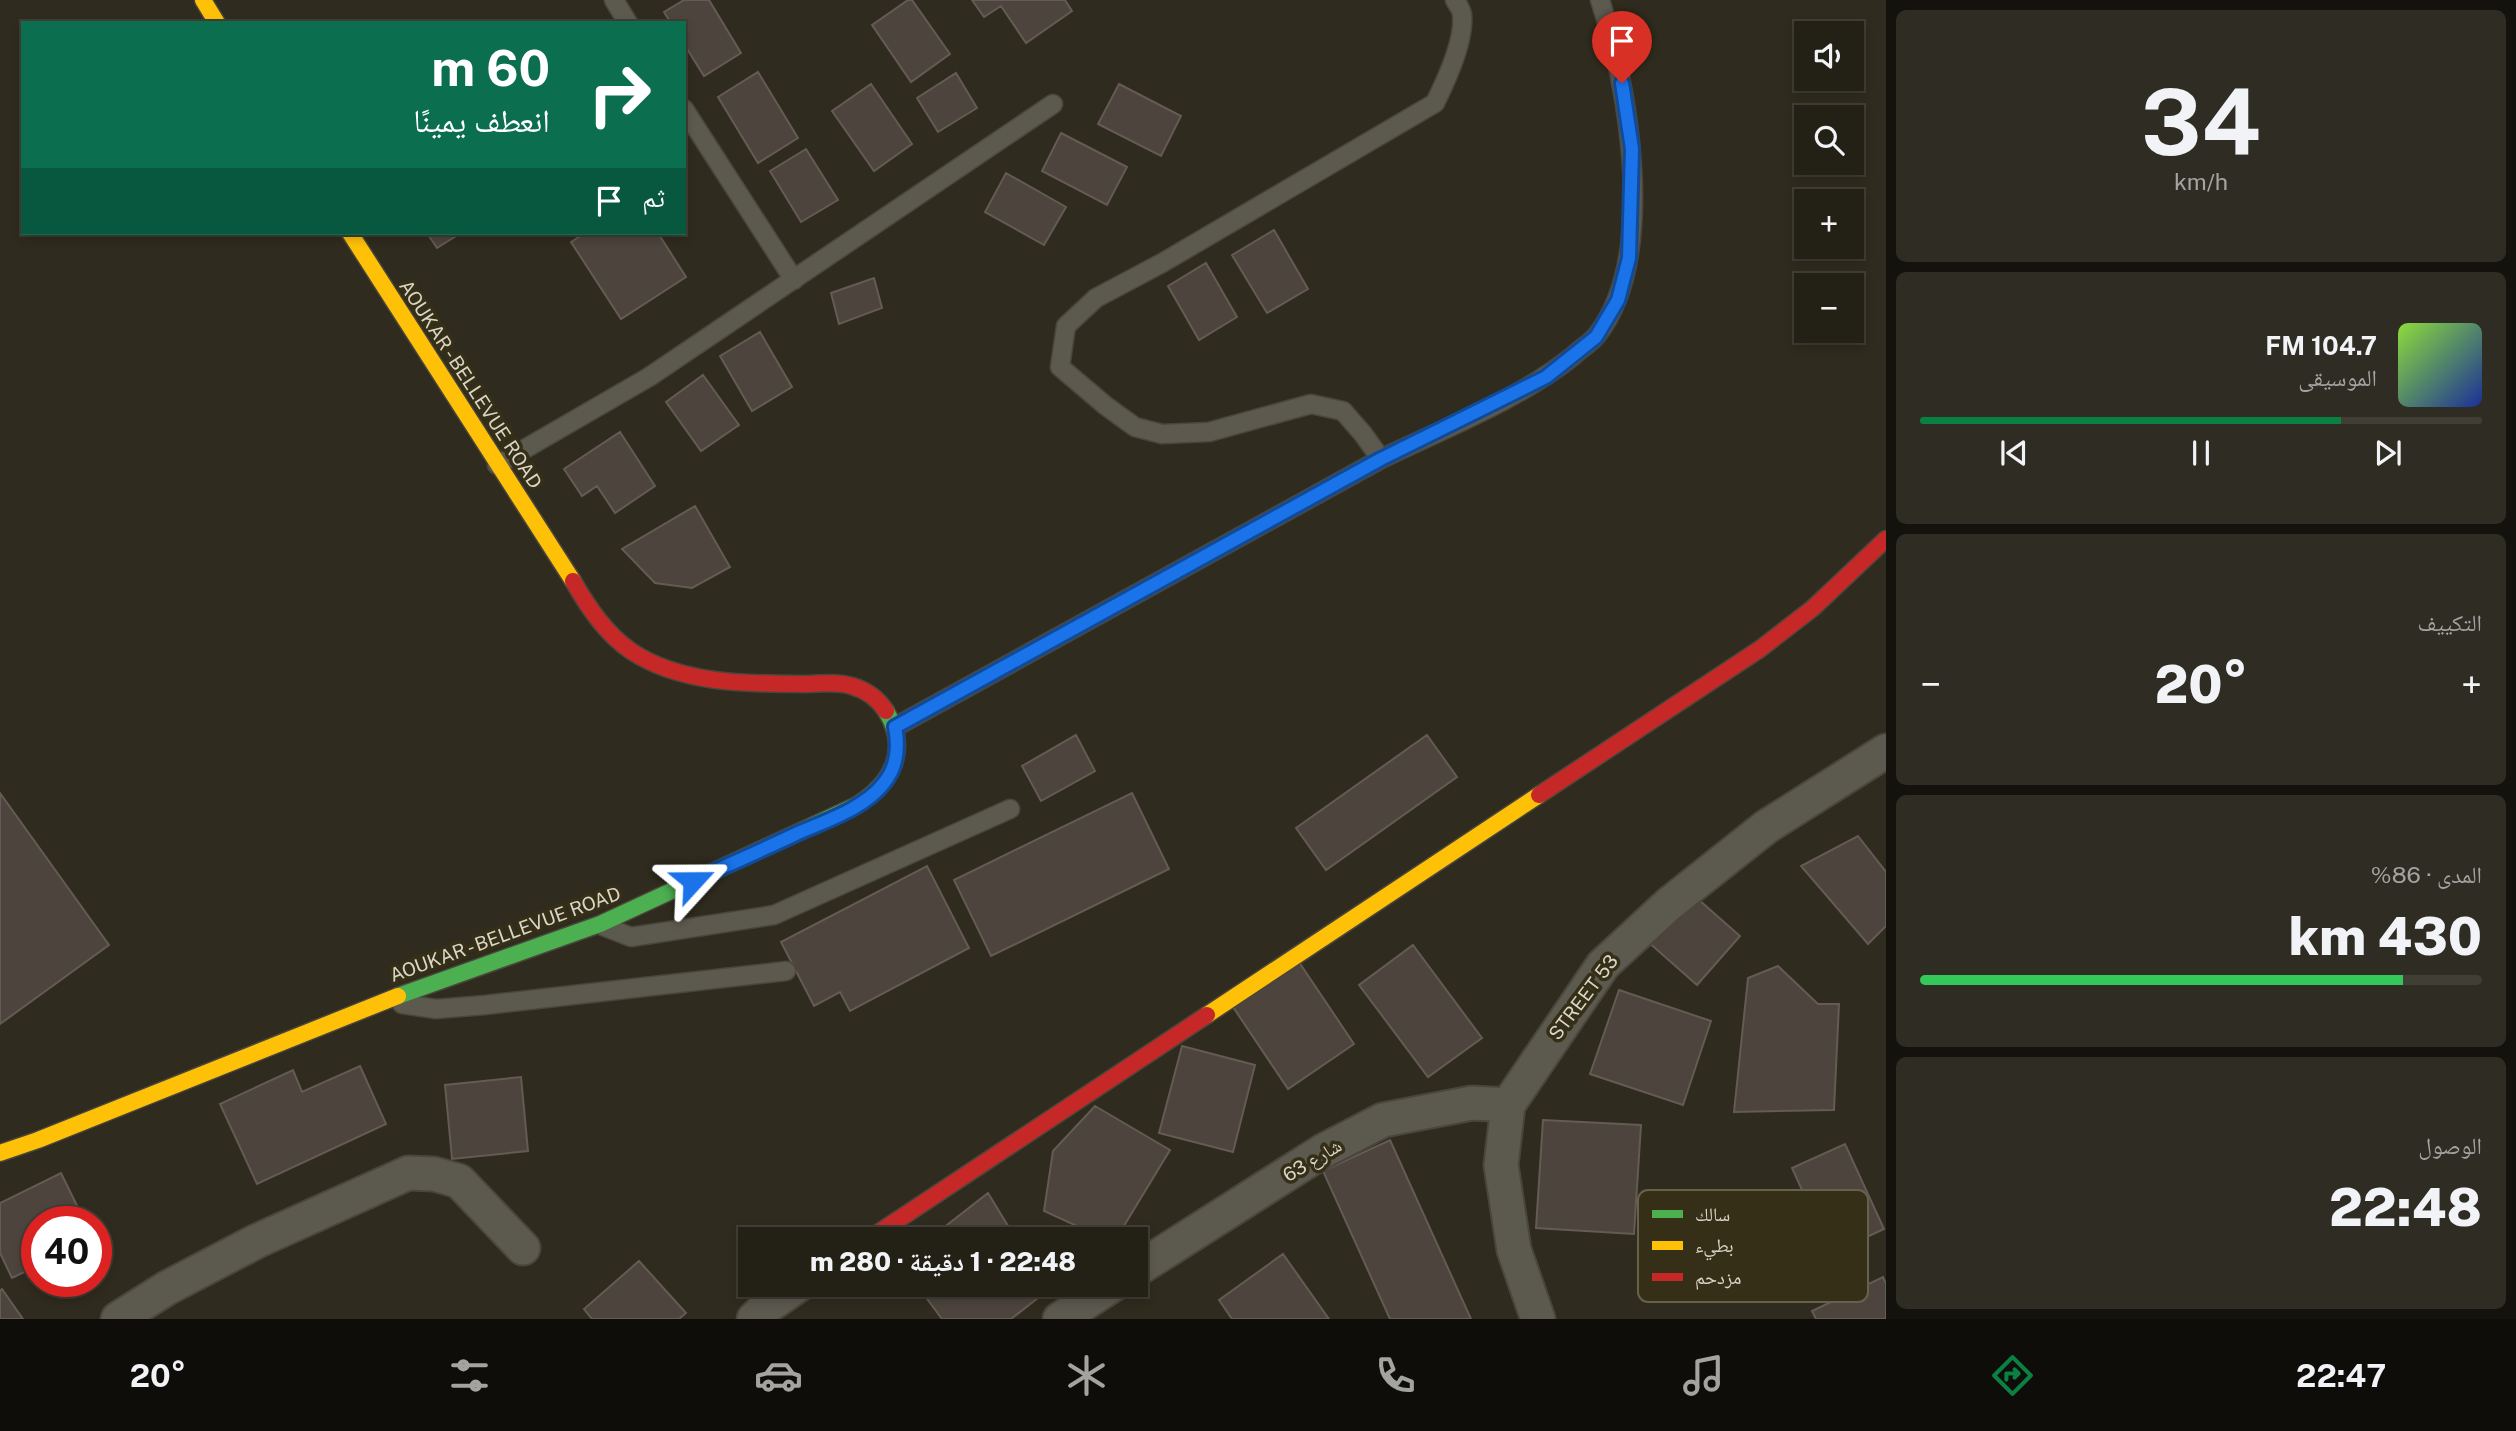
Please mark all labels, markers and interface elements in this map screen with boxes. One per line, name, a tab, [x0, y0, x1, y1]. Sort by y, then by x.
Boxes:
pin	[1592, 11, 1652, 83]
map controls	[1794, 21, 1864, 343]
button: sound	[1794, 21, 1864, 91]
icon: arrive	[1603, 22, 1641, 60]
text: 60 m	[431, 39, 550, 97]
icon: right	[574, 49, 665, 140]
text: 34	[2141, 69, 2261, 175]
text: انعطف يمينًا	[413, 102, 550, 139]
button: search	[1794, 105, 1864, 175]
text: km/h	[2174, 168, 2228, 195]
icon: arrive	[590, 182, 628, 220]
text: ثم	[642, 182, 665, 213]
button: +	[1794, 189, 1864, 259]
button: −	[1794, 273, 1864, 343]
street label: AOUKAR - BELLEVUE ROAD	[395, 276, 547, 492]
text: 104.7 FM	[2265, 330, 2377, 361]
text: الموسيقى	[2298, 364, 2377, 391]
icon: previous	[1995, 434, 2033, 472]
icon: pause	[2182, 434, 2220, 472]
icon: next	[2369, 434, 2407, 472]
text: التكييف	[2417, 609, 2482, 636]
text: 20°	[2154, 654, 2248, 715]
text: −	[1920, 662, 1941, 707]
text: +	[2461, 662, 2482, 707]
position arrow	[656, 844, 730, 918]
text: المدى · 86%	[2371, 861, 2482, 888]
street label: AOUKAR - BELLEVUE ROAD	[386, 882, 624, 986]
text: 430 km	[2288, 906, 2482, 967]
street label: STREET 53	[1544, 950, 1622, 1044]
text: الوصول	[2418, 1132, 2482, 1159]
street label: شارع 63	[1279, 1134, 1346, 1187]
text: 22:48	[2329, 1177, 2482, 1238]
legend	[1638, 1190, 1868, 1302]
text: سالك	[1695, 1203, 1730, 1225]
speed limit sign: 40	[21, 1206, 112, 1297]
text: بطيء	[1695, 1234, 1734, 1261]
text: 22:48 · 1 دقيقة · 280 m	[810, 1246, 1076, 1277]
text: مزدحم	[1695, 1266, 1741, 1290]
icon: filters	[445, 1351, 494, 1400]
icon: car	[754, 1351, 803, 1400]
icon: climate	[1062, 1351, 1111, 1400]
icon: phone	[1371, 1351, 1420, 1400]
icon: music	[1679, 1351, 1728, 1400]
icon: directions	[1988, 1351, 2037, 1400]
text: 20°	[130, 1357, 186, 1394]
text: 22:47	[2296, 1357, 2386, 1394]

